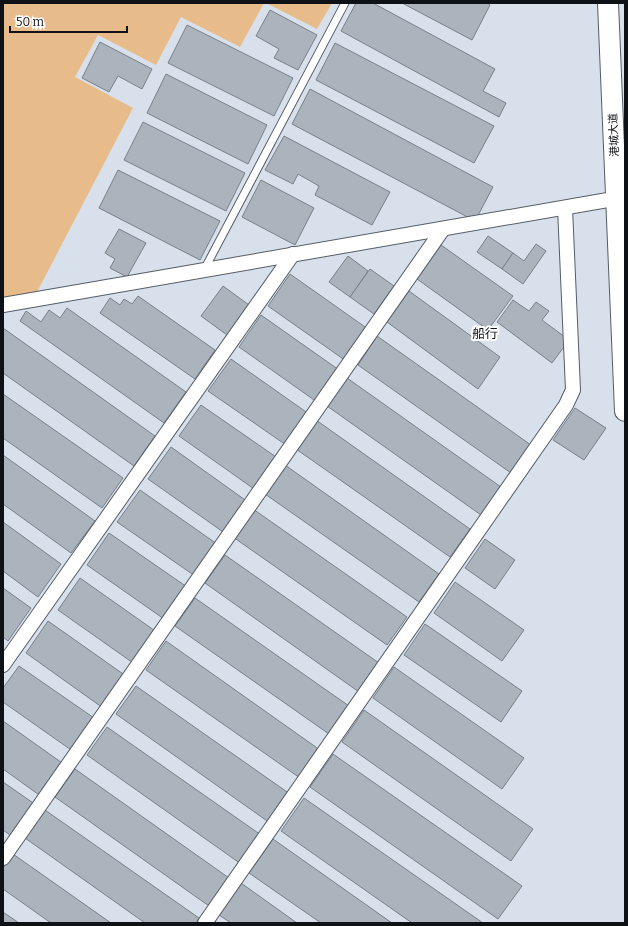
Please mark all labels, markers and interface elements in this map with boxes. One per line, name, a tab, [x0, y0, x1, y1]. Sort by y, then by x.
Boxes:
scale bar	[10, 8, 127, 34]
text: 50 m	[16, 15, 45, 29]
street label: 港城大道	[607, 113, 621, 157]
district label: 船行	[472, 326, 498, 341]

